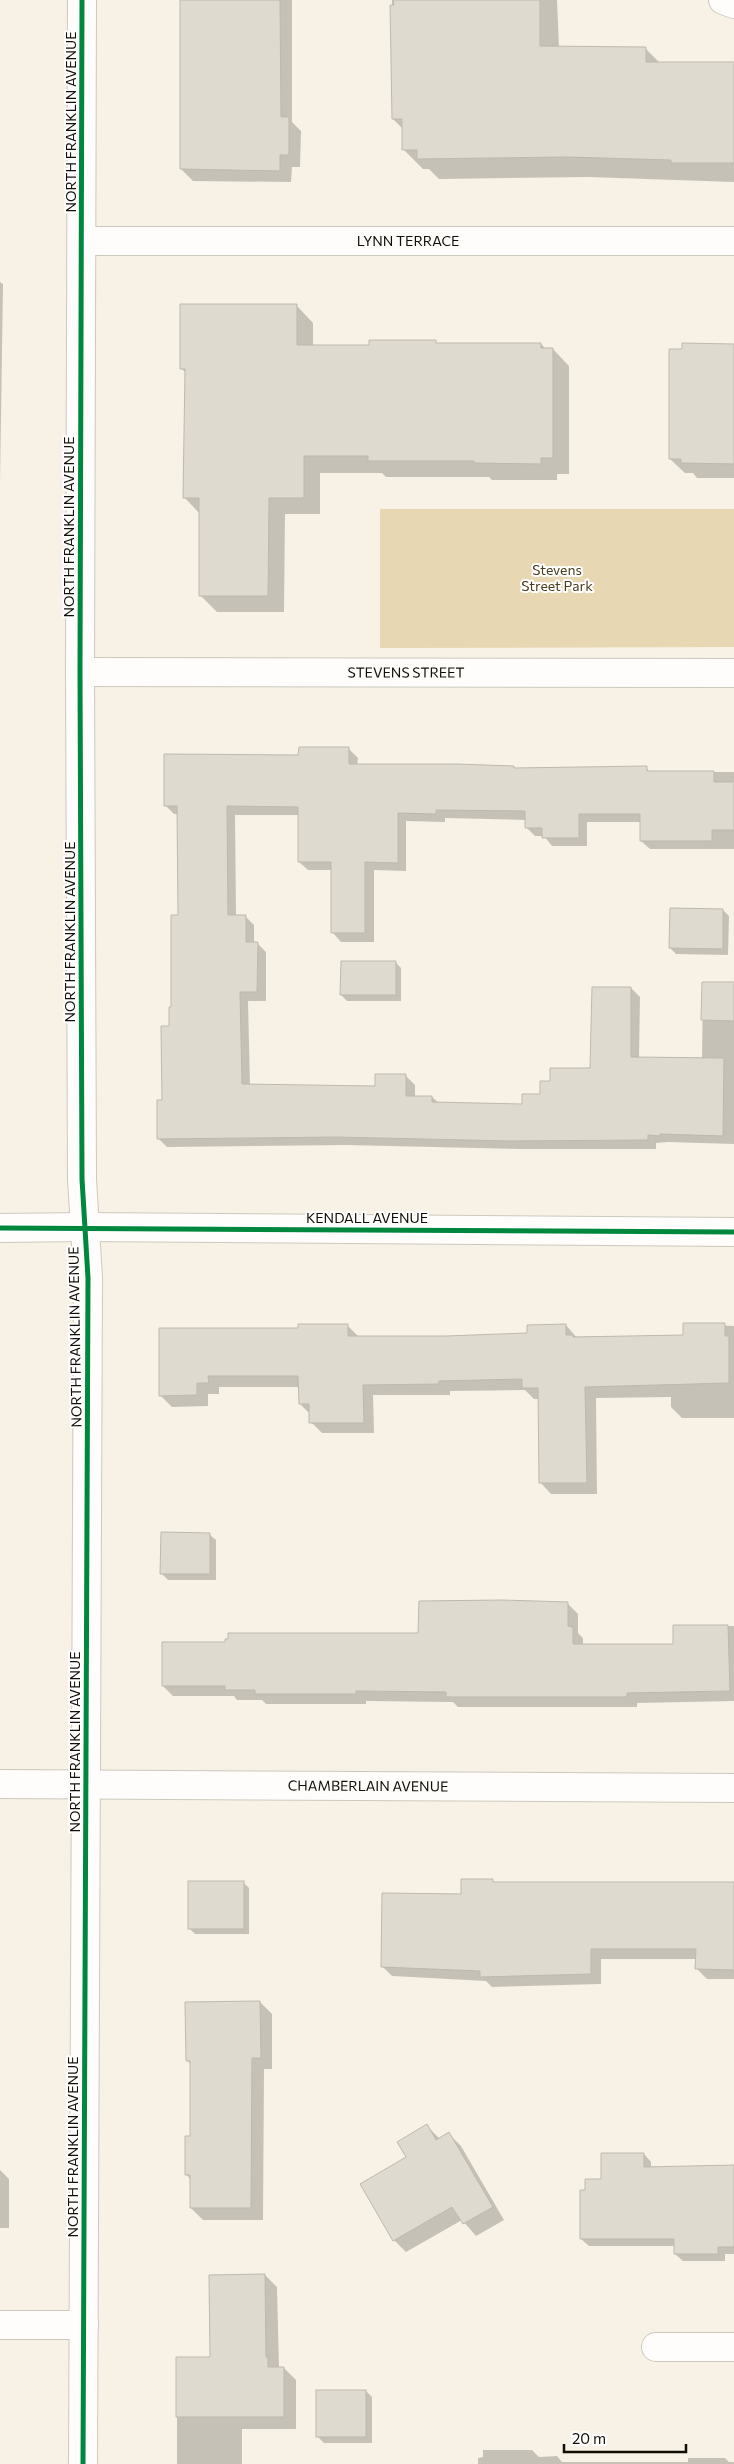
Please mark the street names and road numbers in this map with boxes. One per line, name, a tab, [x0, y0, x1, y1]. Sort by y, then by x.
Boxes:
street label: NORTH FRANKLIN AVENUE	[62, 31, 79, 213]
street label: LYNN TERRACE	[357, 232, 459, 249]
street label: NORTH FRANKLIN AVENUE	[60, 436, 77, 618]
street label: STEVENS STREET	[348, 663, 464, 681]
street label: NORTH FRANKLIN AVENUE	[61, 841, 78, 1023]
street label: KENDALL AVENUE	[306, 1209, 428, 1226]
street label: NORTH FRANKLIN AVENUE	[64, 1246, 85, 1428]
street label: NORTH FRANKLIN AVENUE	[66, 1651, 83, 1833]
street label: CHAMBERLAIN AVENUE	[288, 1777, 448, 1794]
street label: NORTH FRANKLIN AVENUE	[64, 2056, 81, 2238]

